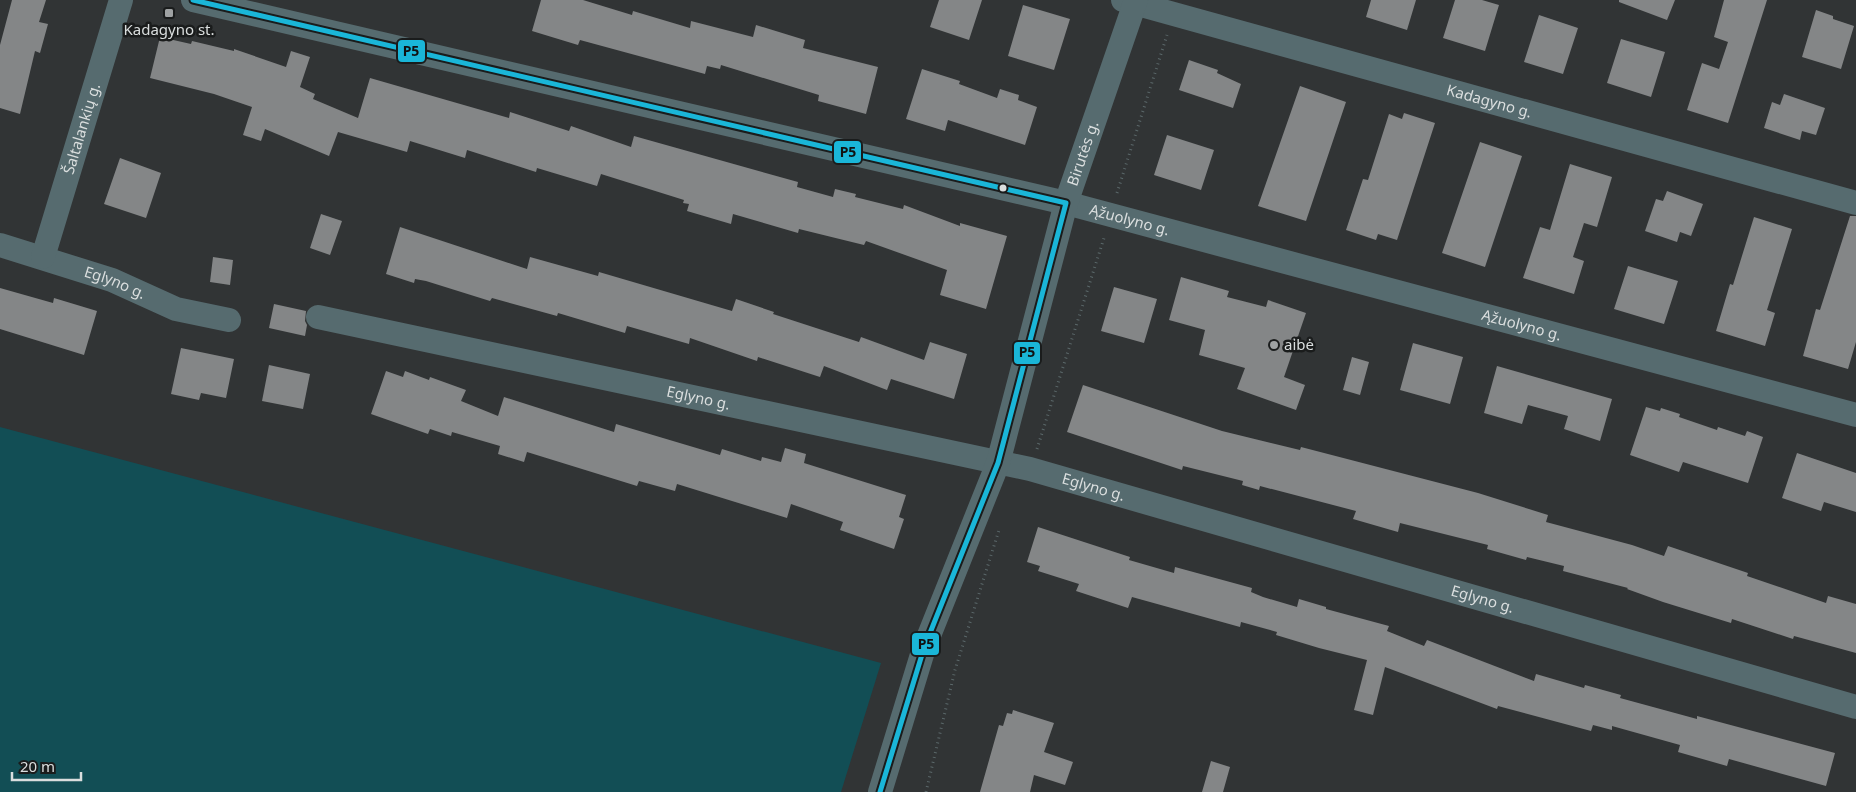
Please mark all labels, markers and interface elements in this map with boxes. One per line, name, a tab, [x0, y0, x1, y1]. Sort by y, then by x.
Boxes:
marker: Kadagyno st.	[163, 7, 175, 19]
place label: Kadagyno st.	[123, 19, 215, 39]
line badge: P5	[397, 39, 426, 63]
text: P5	[403, 41, 419, 60]
street label: Kadagyno g.	[1445, 79, 1534, 122]
street label: Šaltalankių g.	[58, 80, 104, 177]
street label: Birutės g.	[1062, 118, 1103, 188]
line badge: P5	[833, 140, 862, 164]
text: P5	[840, 142, 856, 161]
unlabelled marker	[998, 183, 1008, 193]
street label: Ąžuolyno g.	[1087, 199, 1172, 239]
street label: Eglyno g.	[82, 261, 149, 303]
street label: Ąžuolyno g.	[1480, 304, 1564, 345]
place label: aibė	[1284, 334, 1314, 354]
marker: aibė	[1268, 339, 1280, 351]
line badge: P5	[1013, 341, 1041, 365]
text: P5	[1019, 342, 1035, 361]
street label: Eglyno g.	[665, 381, 732, 414]
street label: Eglyno g.	[1060, 468, 1127, 505]
street label: Eglyno g.	[1449, 580, 1517, 617]
line badge: P5	[911, 632, 940, 656]
text: P5	[918, 634, 934, 653]
scale bar	[12, 750, 81, 782]
text: 20 m	[20, 756, 55, 776]

